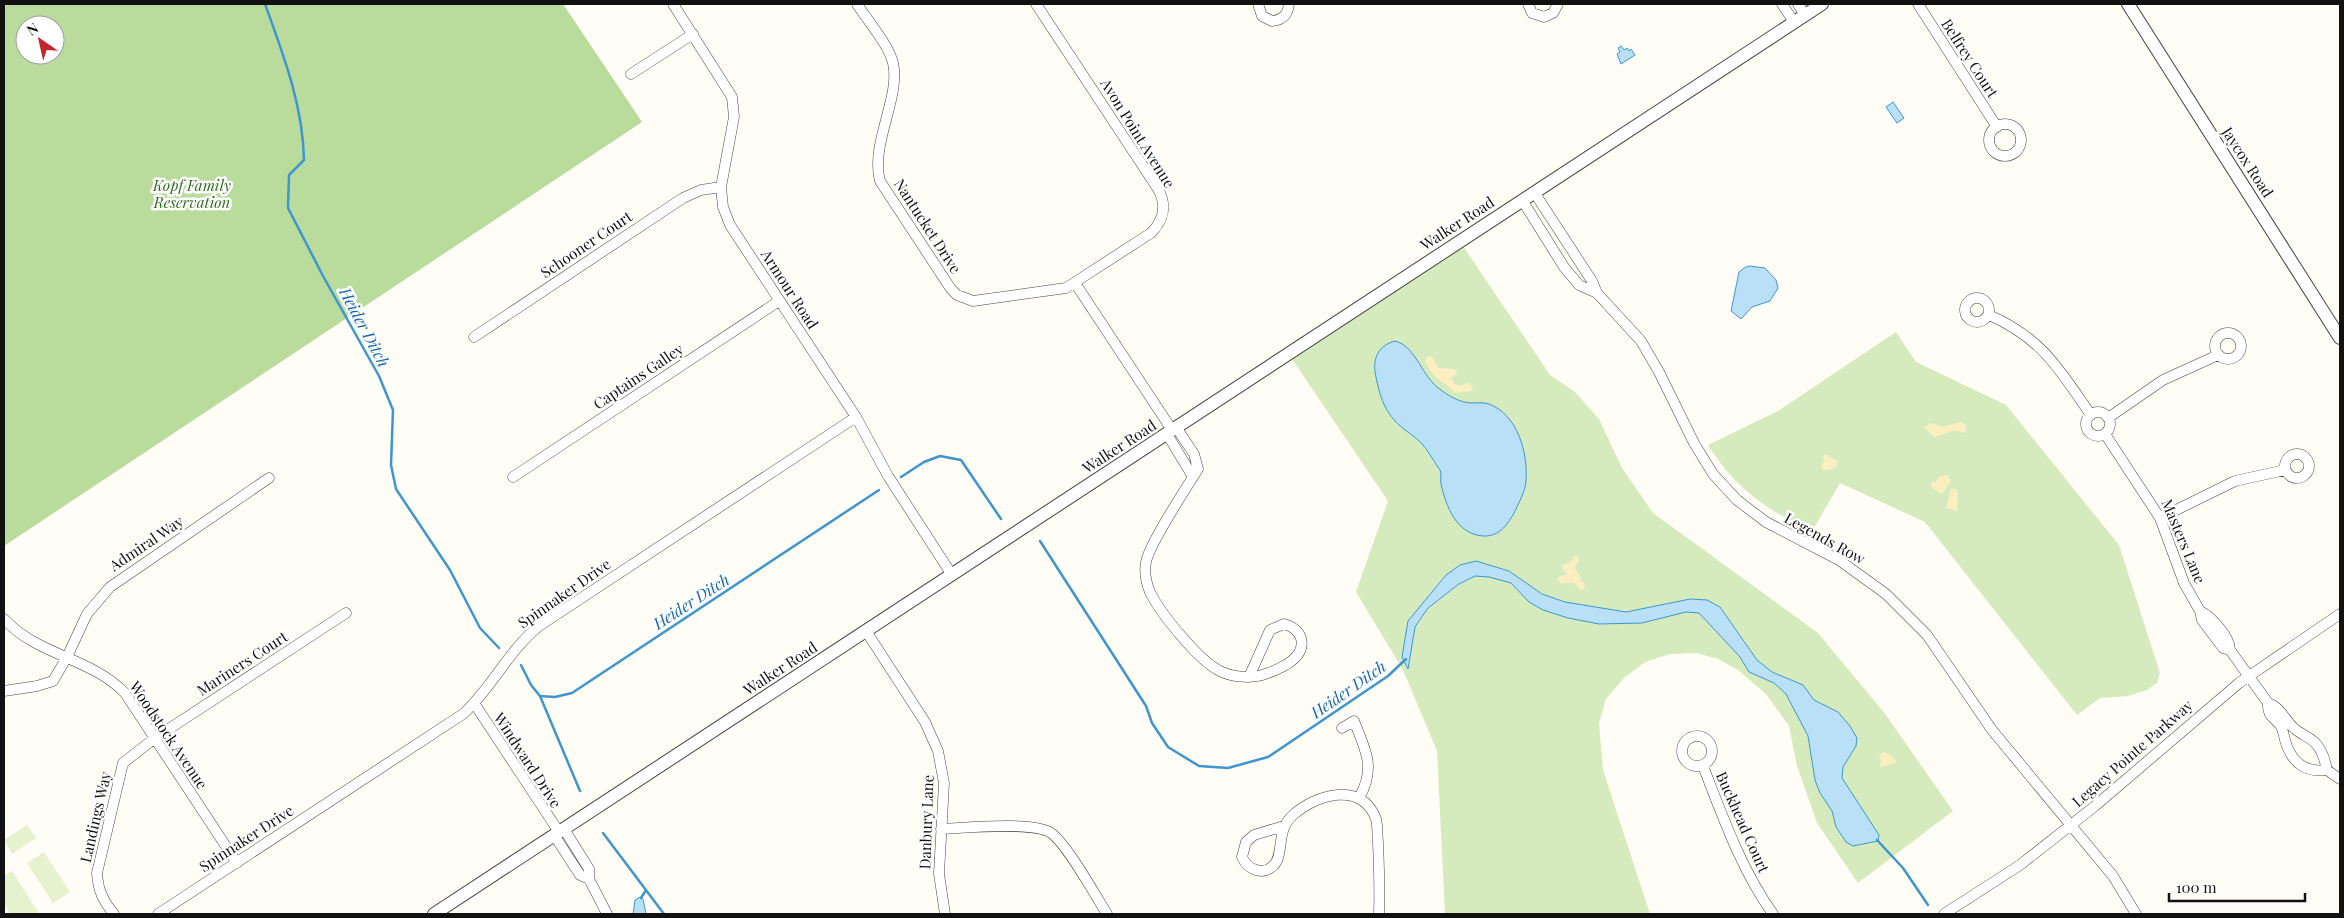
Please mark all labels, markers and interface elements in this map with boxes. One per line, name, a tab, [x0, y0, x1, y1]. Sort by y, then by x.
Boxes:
north arrow	[15, 15, 65, 65]
street label: Belfrey Court	[1937, 15, 2003, 102]
text: N	[23, 18, 42, 40]
street label: Avon Point Avenue	[1096, 74, 1180, 192]
street label: Jaycox Road	[2217, 122, 2278, 201]
park label: Kopf Family Reservation	[152, 175, 231, 212]
street label: Nantucket Drive	[890, 175, 966, 277]
street label: Walker Road	[1415, 192, 1498, 255]
street label: Schooner Court	[536, 206, 636, 282]
street label: Armour Road	[756, 245, 823, 333]
water label: Heider Ditch	[335, 283, 395, 370]
street label: Captains Galley	[589, 338, 687, 413]
street label: Walker Road	[1077, 415, 1160, 478]
street label: Masters Lane	[2157, 496, 2211, 586]
street label: Legends Row	[1781, 508, 1869, 569]
street label: Admiral Way	[104, 511, 187, 576]
street label: Spinnaker Drive	[514, 554, 614, 632]
water label: Heider Ditch	[648, 568, 733, 634]
street label: Mariners Court	[193, 626, 292, 700]
street label: Walker Road	[738, 637, 821, 700]
water label: Heider Ditch	[1305, 655, 1390, 723]
street label: Woodstock Avenue	[125, 676, 213, 793]
street label: Legacy Pointe Parkway	[2067, 695, 2197, 811]
street label: Windward Drive	[489, 708, 566, 811]
street label: Buckhead Court	[1712, 768, 1775, 876]
street label: Landings Way	[75, 769, 115, 864]
street label: Danbury Lane	[914, 774, 938, 870]
street label: Spinnaker Drive	[195, 800, 297, 876]
scale bar	[2169, 870, 2305, 902]
text: 100 m	[2176, 877, 2217, 897]

